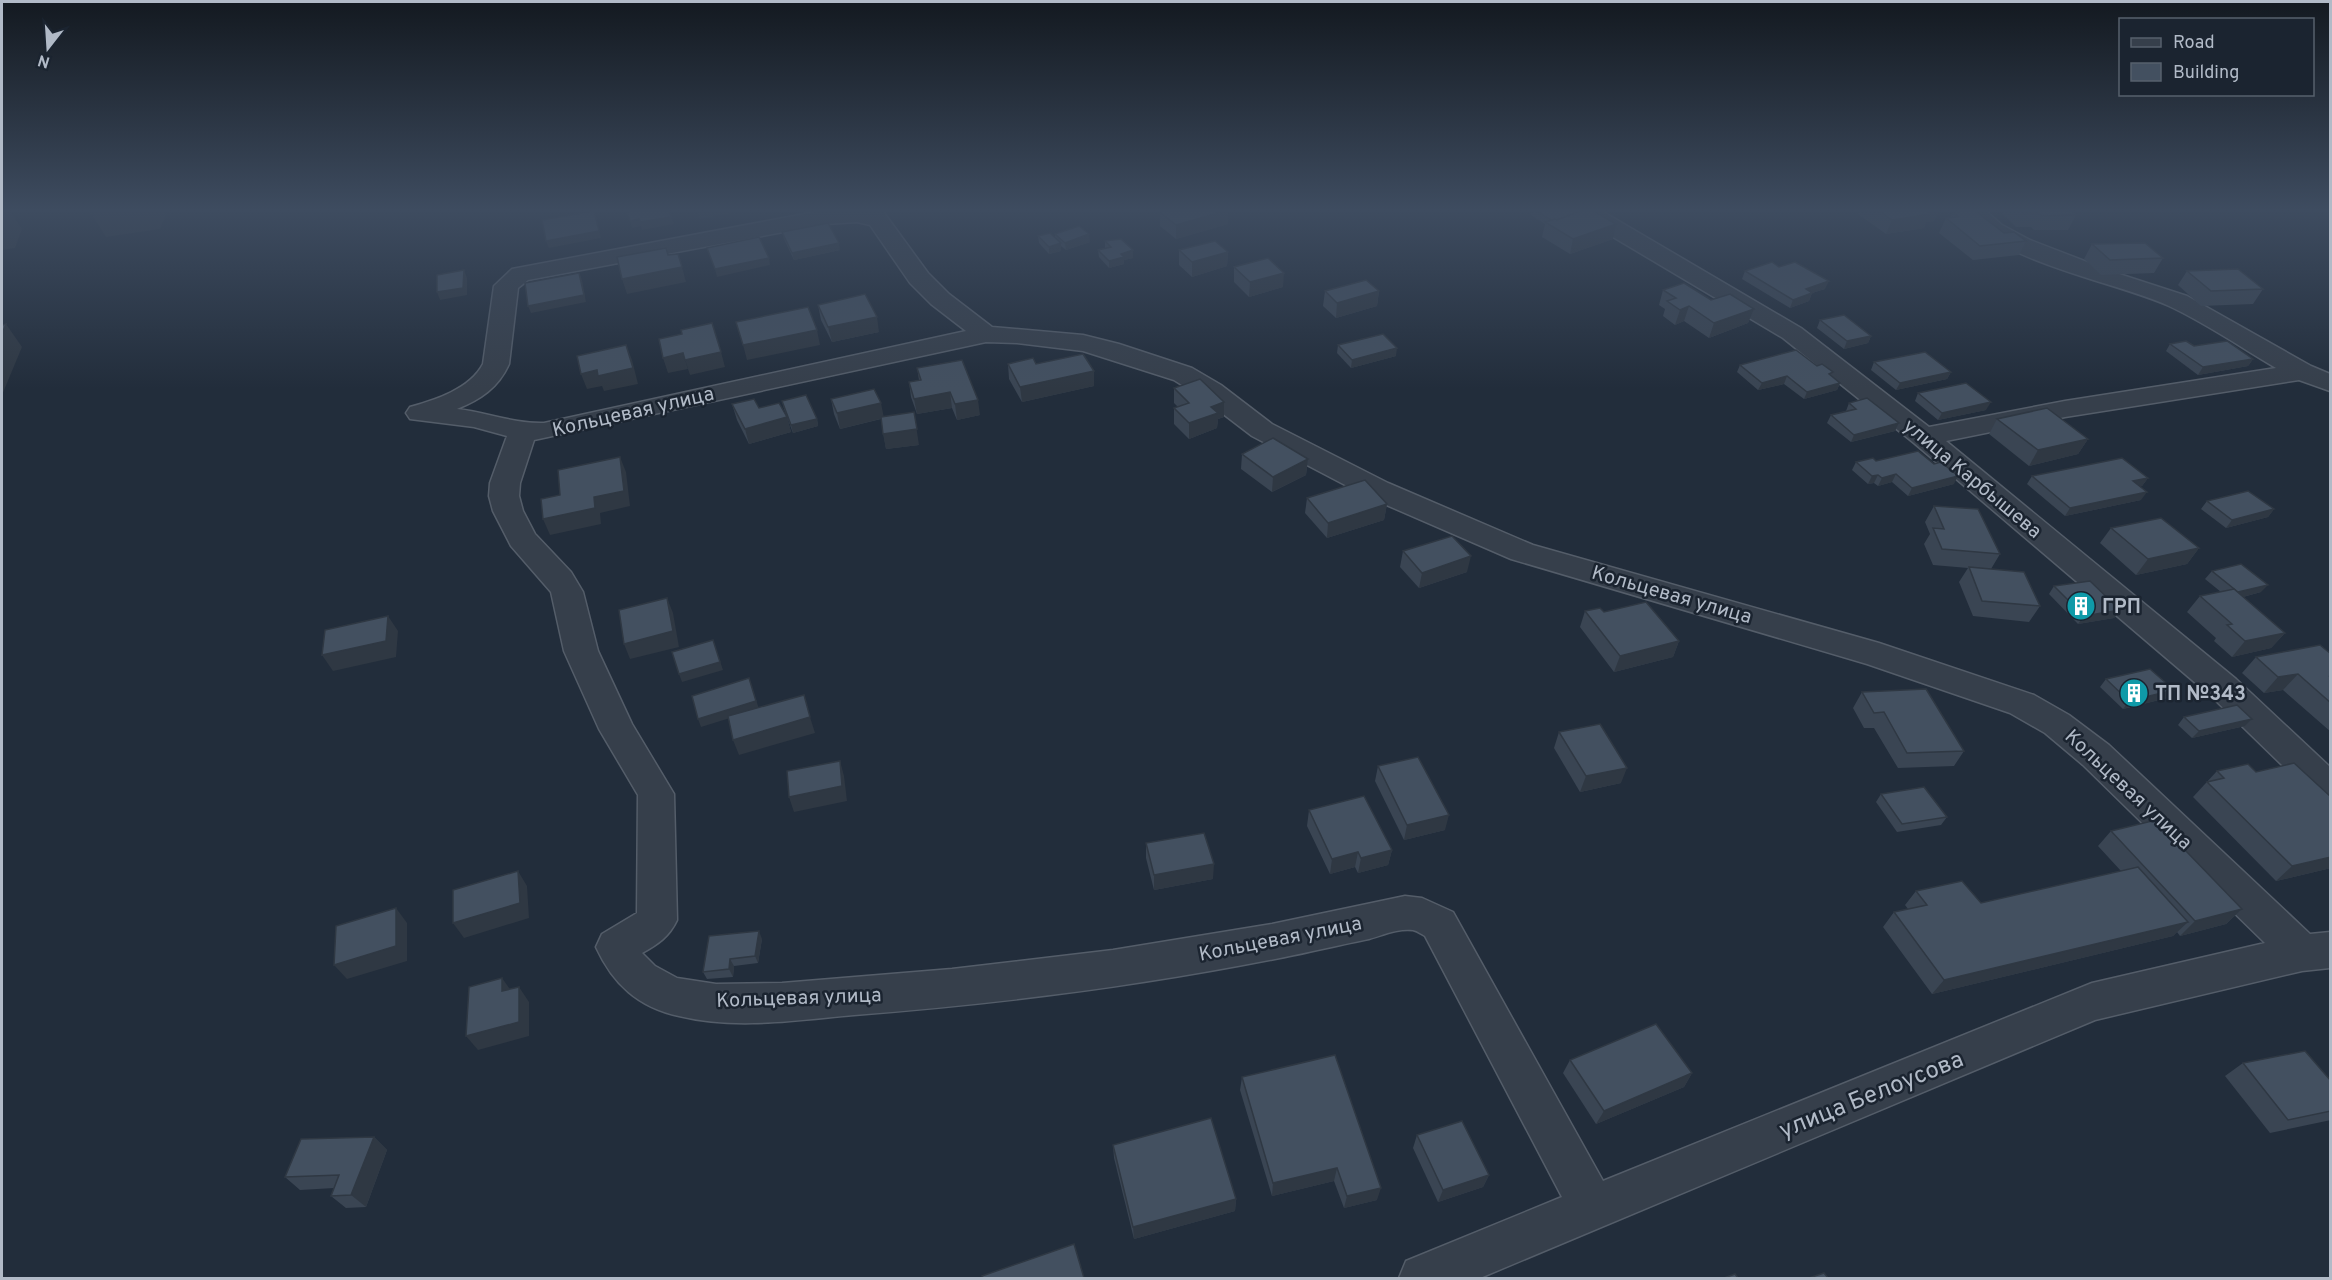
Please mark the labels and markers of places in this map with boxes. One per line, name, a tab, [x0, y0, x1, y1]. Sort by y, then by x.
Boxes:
building icon: ГРП	[2065, 590, 2097, 622]
place label: ГРП	[2102, 595, 2141, 621]
building icon: ТП №343	[2118, 677, 2150, 709]
place label: ТП №343	[2155, 682, 2246, 708]

